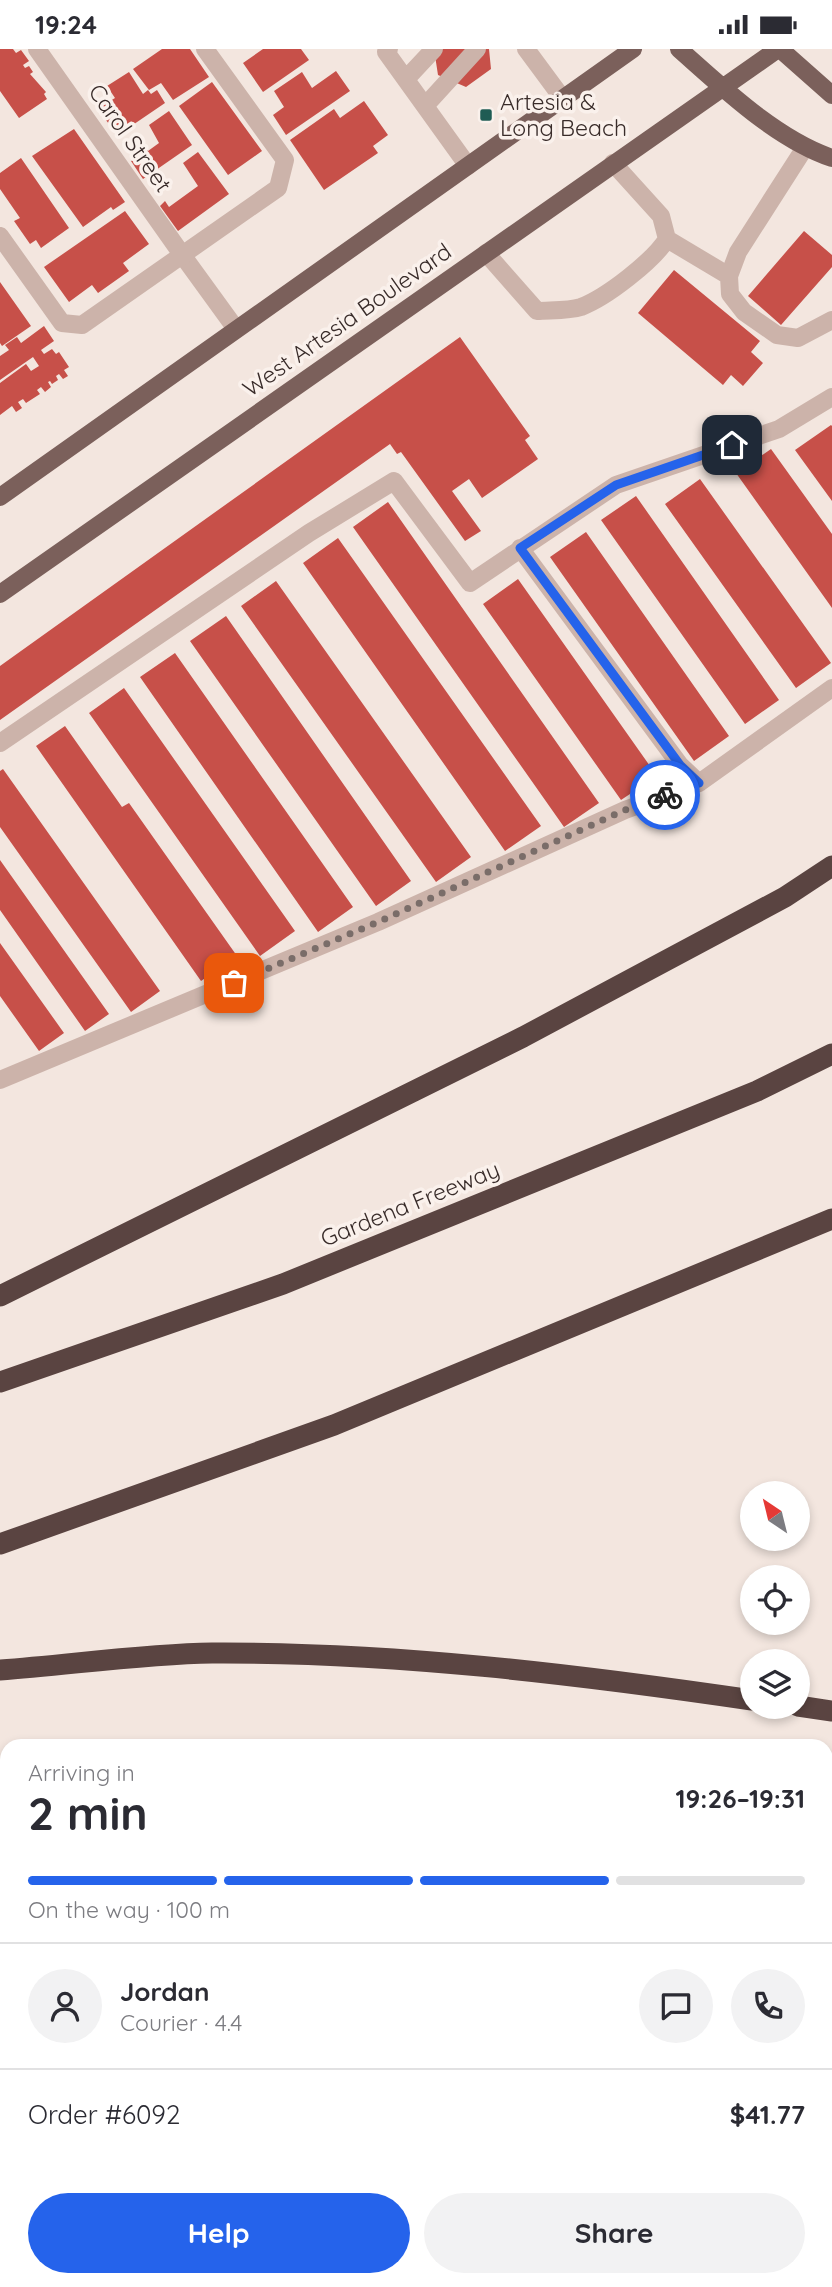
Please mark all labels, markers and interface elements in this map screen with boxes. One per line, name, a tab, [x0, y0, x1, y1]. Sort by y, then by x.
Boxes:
text: 19:24	[35, 8, 97, 41]
street label: Carol Street	[82, 78, 178, 198]
place label: Artesia & Long Beach	[500, 87, 627, 142]
marker: Artesia & Long Beach	[478, 107, 494, 123]
street label: West Artesia Boulevard	[237, 237, 457, 403]
pin	[702, 415, 762, 475]
icon: home	[713, 426, 751, 464]
courier	[630, 760, 700, 830]
icon: bike	[646, 776, 684, 814]
pin	[204, 953, 264, 1013]
icon: bag	[215, 964, 253, 1002]
street label: Gardena Freeway	[316, 1154, 504, 1253]
north arrow	[740, 1481, 810, 1551]
map controls	[740, 1481, 810, 1719]
button: locate	[740, 1565, 810, 1635]
button: layers	[740, 1649, 810, 1719]
text: Arriving in	[28, 1758, 135, 1787]
text: 19:26–19:31	[675, 1782, 805, 1815]
text: 2 min	[28, 1784, 148, 1842]
text: On the way · 100 m	[28, 1895, 230, 1924]
button: person	[28, 1969, 102, 2043]
button: chat	[639, 1969, 713, 2043]
button: phone	[731, 1969, 805, 2043]
text: Jordan	[120, 1975, 209, 2008]
text: Courier · 4.4	[120, 2008, 242, 2037]
text: Order #6092	[28, 2098, 180, 2131]
text: $41.77	[730, 2098, 805, 2131]
button: Help	[28, 2193, 410, 2273]
button: Share	[424, 2193, 805, 2273]

